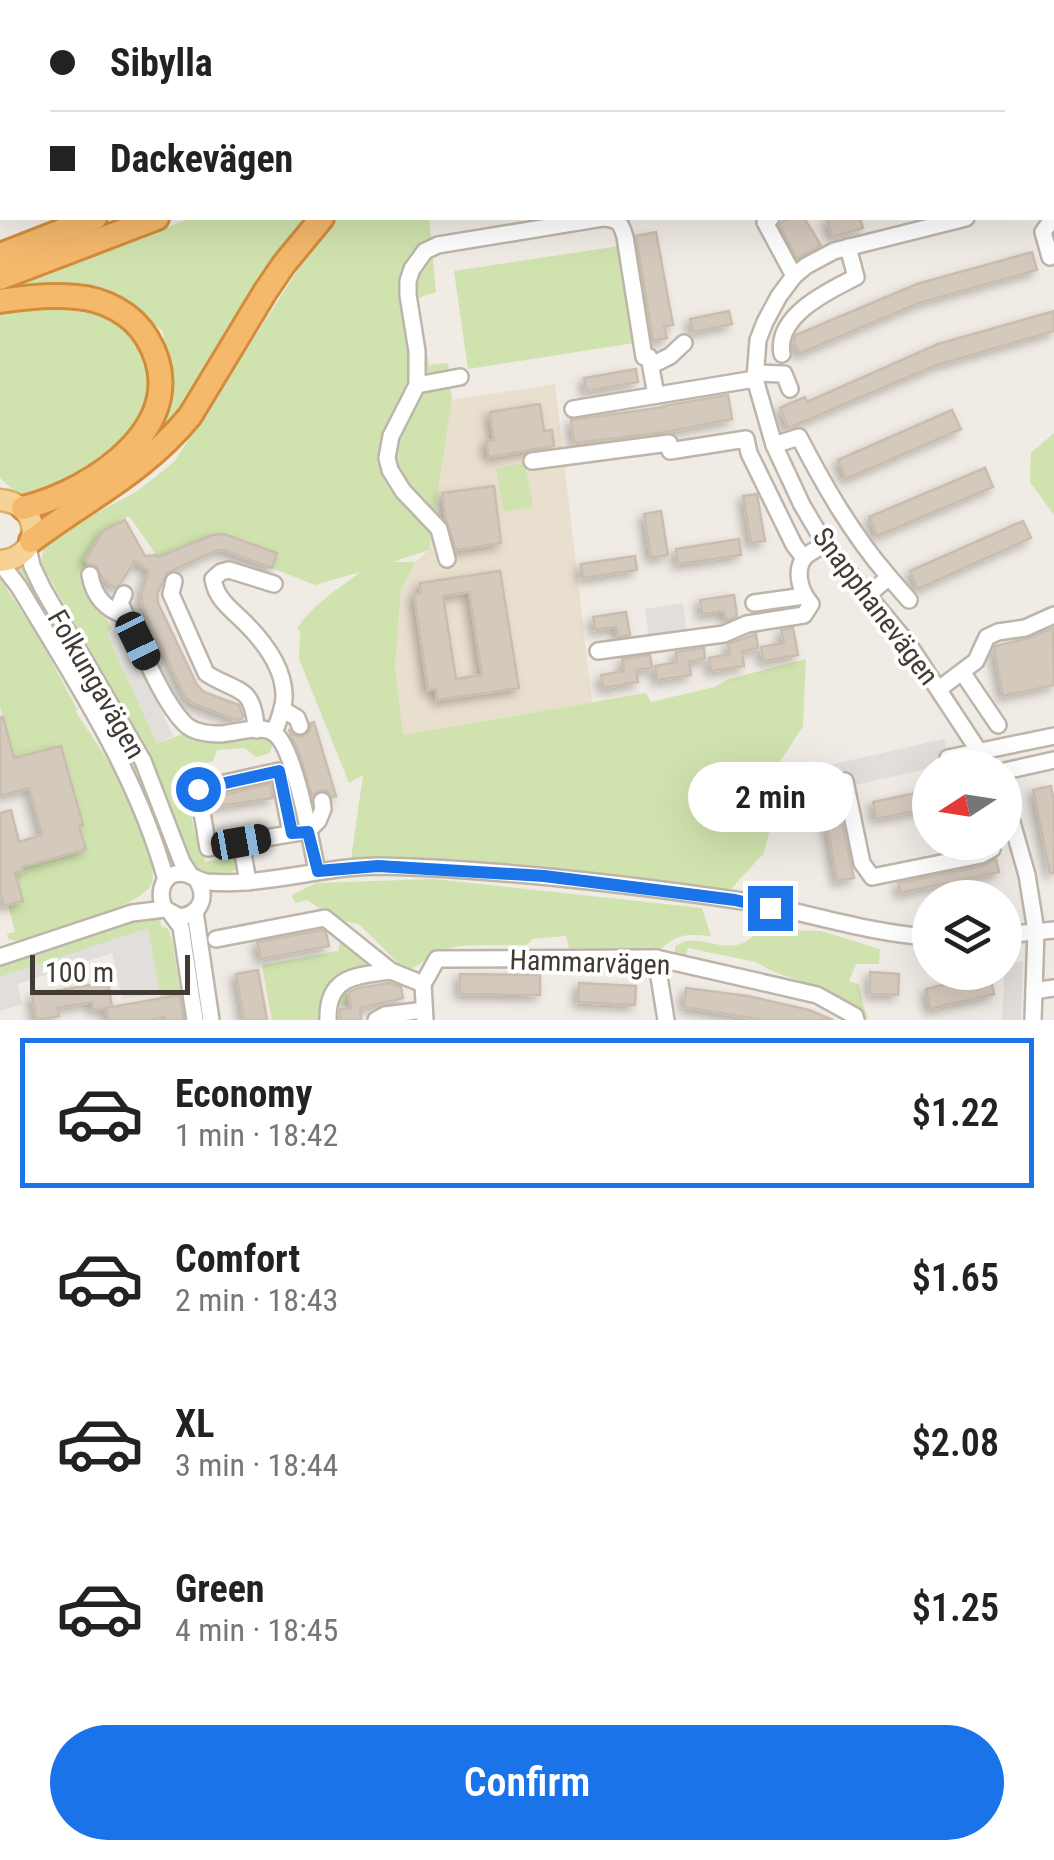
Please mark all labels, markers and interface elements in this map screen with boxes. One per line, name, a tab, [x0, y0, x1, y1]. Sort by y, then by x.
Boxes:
text: Sibylla	[110, 41, 213, 85]
text: Dackevägen	[110, 137, 293, 181]
street label: Snapphanevägen	[806, 521, 945, 691]
street label: Folkungavägen	[41, 604, 152, 764]
car	[111, 607, 165, 675]
north arrow	[912, 750, 1022, 860]
map controls	[912, 750, 1022, 990]
callout: 2 min	[688, 763, 852, 833]
route start	[176, 767, 221, 812]
text: 2 min	[735, 778, 806, 816]
car	[209, 822, 273, 862]
button: layers	[912, 880, 1022, 990]
route end	[748, 886, 793, 931]
street label: Hammarvägen	[509, 943, 671, 982]
scale bar	[30, 950, 190, 994]
text: 100 m	[45, 956, 114, 989]
icon: car	[55, 1068, 145, 1158]
text: Economy	[175, 1072, 312, 1116]
text: $1.22	[912, 1091, 999, 1135]
text: 1 min · 18:42	[175, 1116, 338, 1154]
icon: car	[55, 1233, 145, 1323]
text: Comfort	[175, 1237, 300, 1281]
text: $1.65	[912, 1256, 999, 1300]
text: 2 min · 18:43	[175, 1281, 338, 1319]
icon: car	[55, 1398, 145, 1488]
text: XL	[175, 1402, 214, 1446]
text: $2.08	[912, 1421, 999, 1465]
text: 3 min · 18:44	[175, 1446, 338, 1484]
icon: car	[55, 1563, 145, 1653]
text: Green	[175, 1567, 265, 1611]
text: $1.25	[912, 1586, 999, 1630]
text: 4 min · 18:45	[175, 1611, 338, 1649]
button: Confirm	[50, 1725, 1004, 1840]

